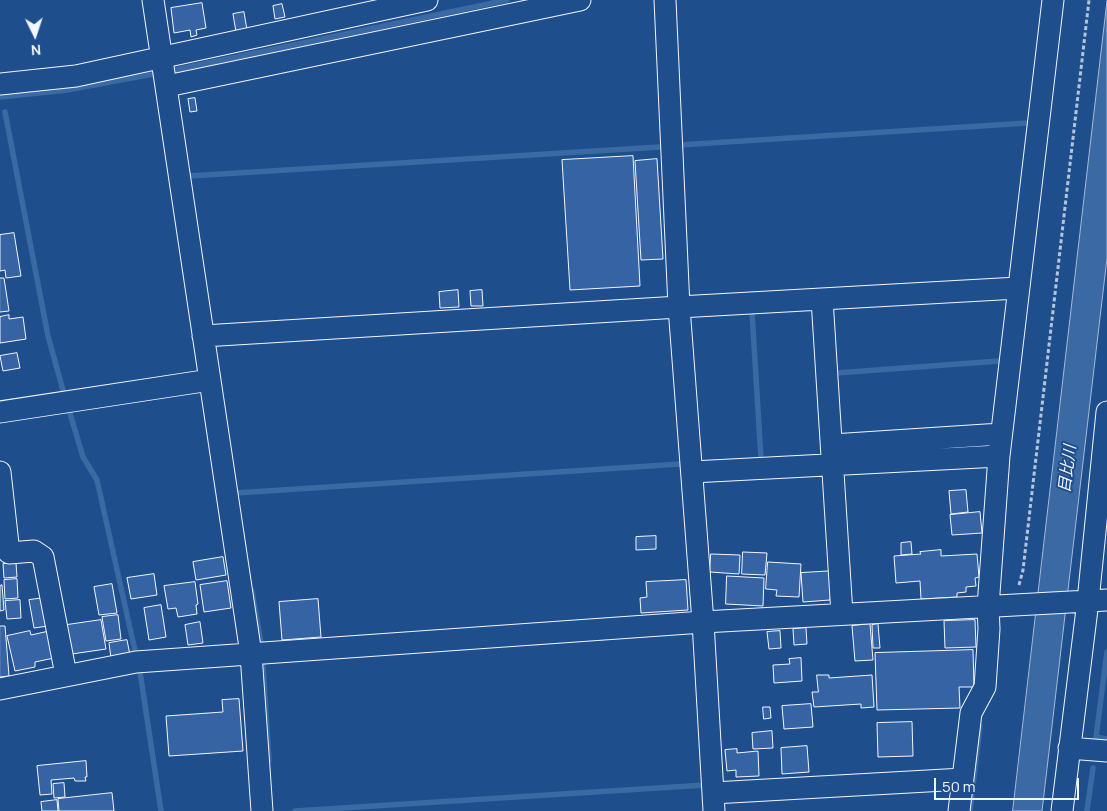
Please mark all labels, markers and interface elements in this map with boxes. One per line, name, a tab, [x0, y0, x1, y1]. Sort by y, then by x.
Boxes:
north arrow	[10, 10, 60, 60]
text: N	[30, 41, 42, 60]
water label: 目比川	[1056, 444, 1080, 494]
scale bar	[937, 768, 1082, 800]
text: 50 m	[942, 776, 976, 797]

